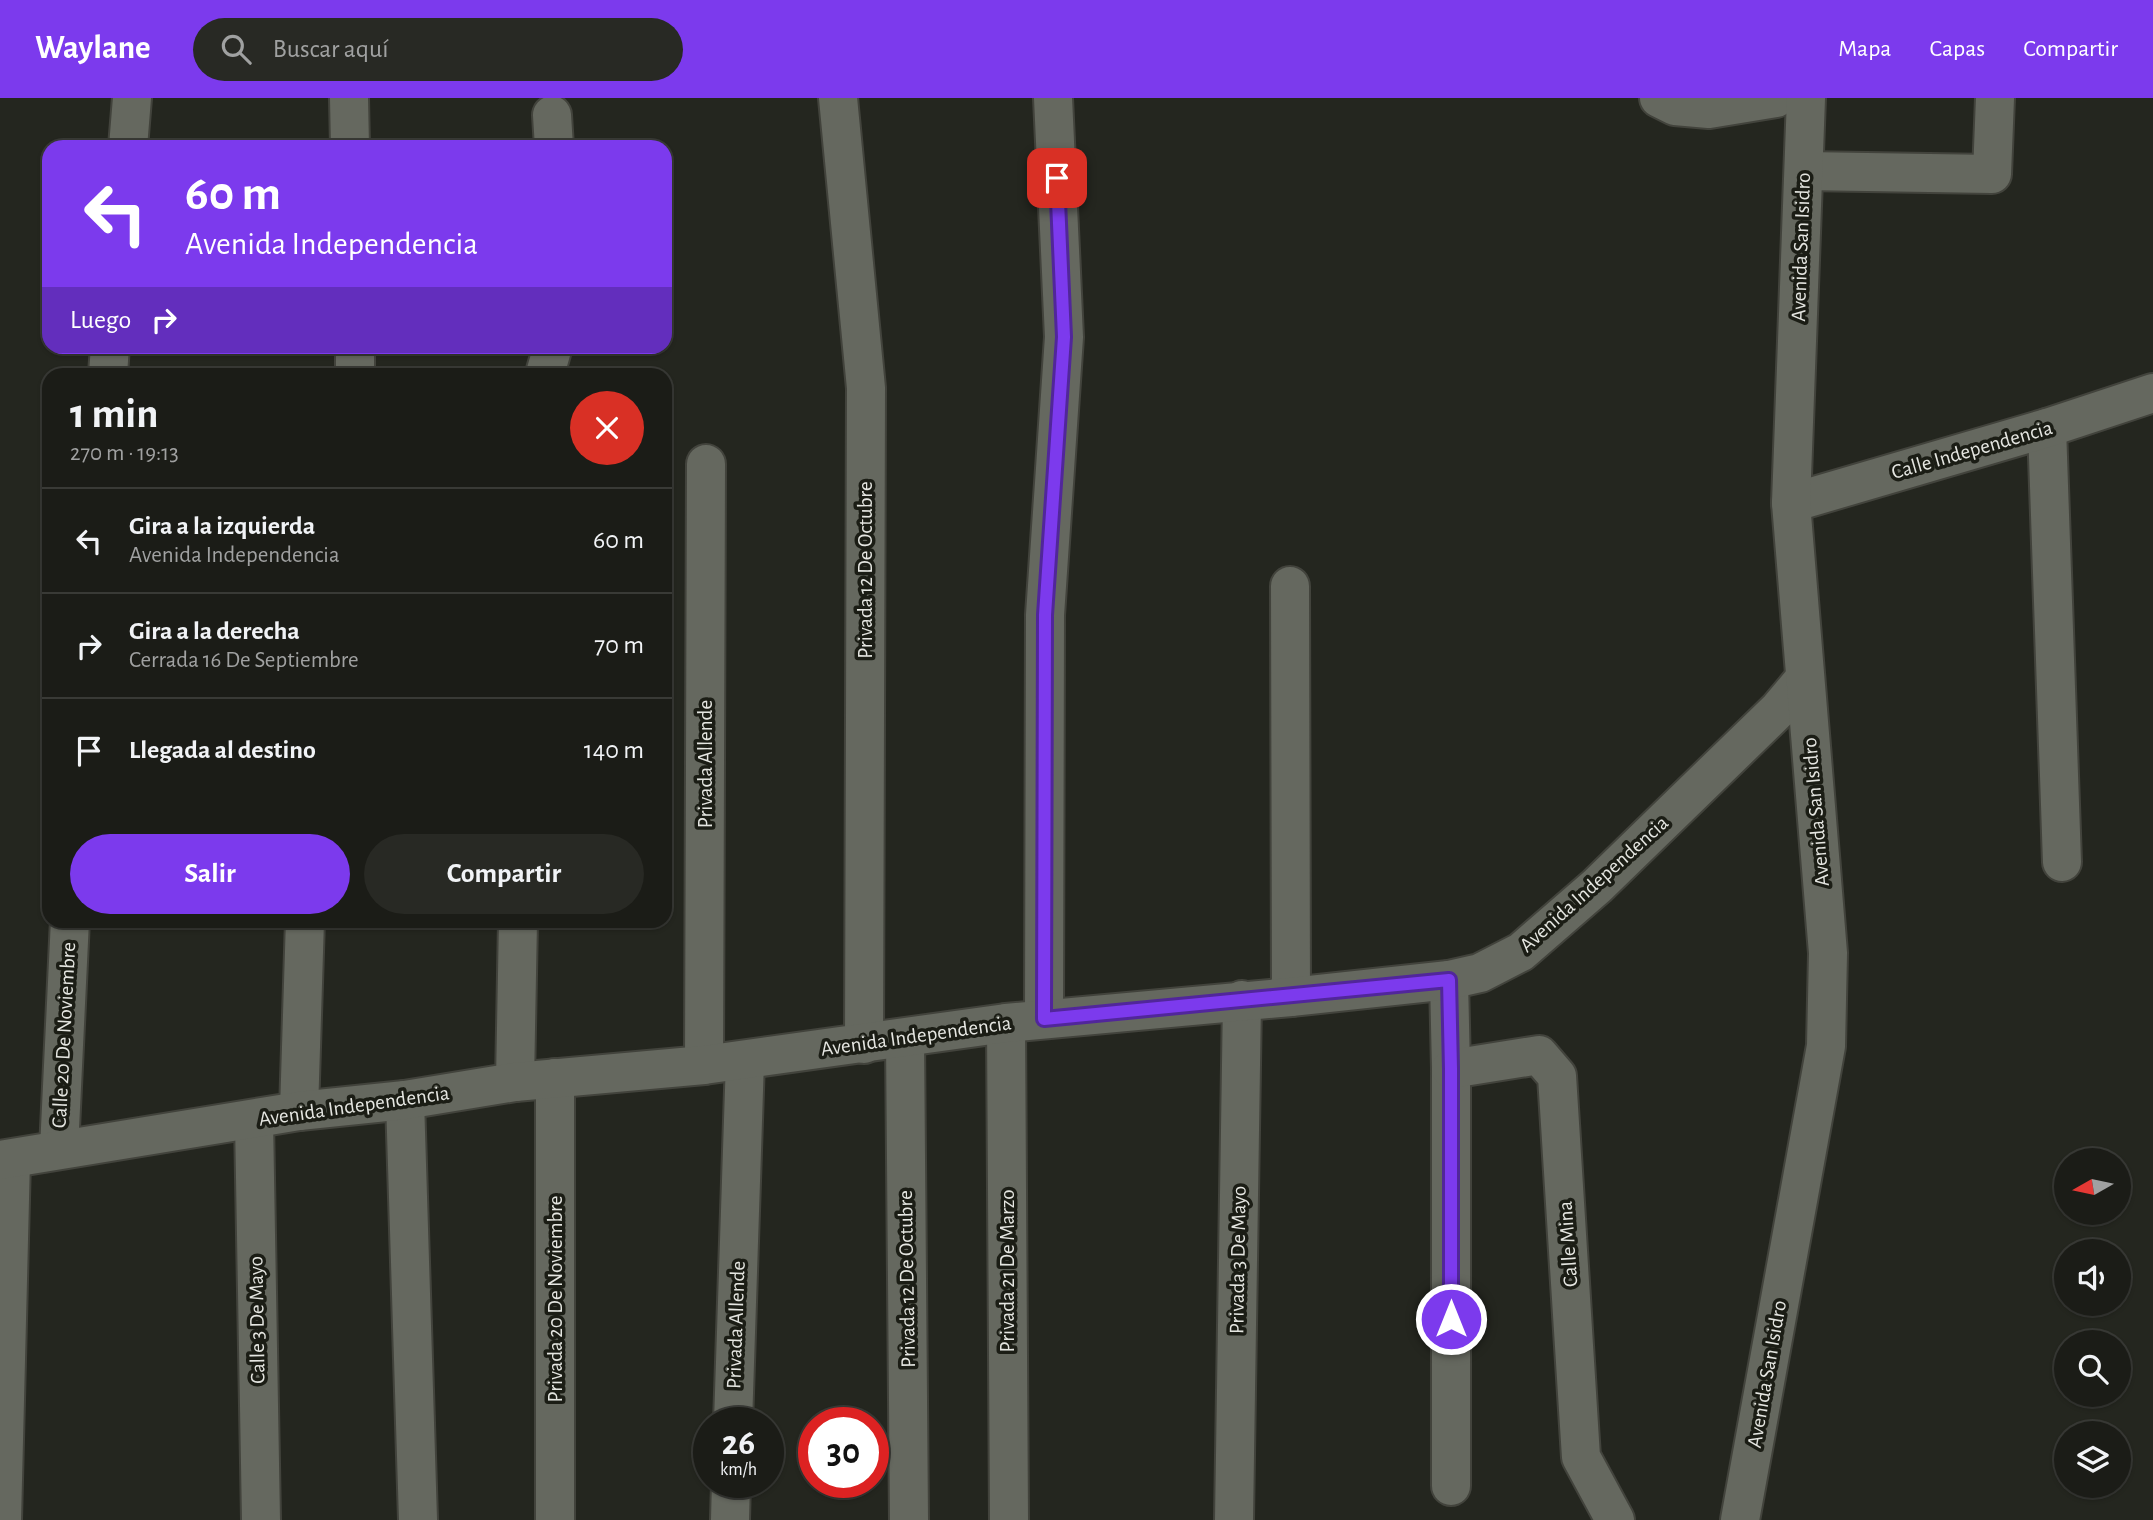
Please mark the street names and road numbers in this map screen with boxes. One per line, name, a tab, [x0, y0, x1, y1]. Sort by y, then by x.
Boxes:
street label: Avenida San Isidro	[1788, 172, 1814, 322]
street label: Calle Independencia	[1889, 417, 2055, 483]
street label: Privada 12 De Octubre	[855, 481, 876, 659]
street label: Privada Allende	[695, 700, 716, 828]
street label: Avenida San Isidro	[1799, 737, 1833, 887]
street label: Avenida Independencia	[1516, 812, 1673, 956]
street label: Calle 20 De Noviembre	[49, 941, 79, 1129]
street label: Avenida Independencia	[819, 1012, 1013, 1060]
street label: Avenida Independencia	[257, 1082, 451, 1130]
street label: Privada 3 De Mayo	[1226, 1186, 1250, 1334]
street label: Privada 21 De Marzo	[997, 1189, 1018, 1353]
street label: Privada 12 De Octubre	[895, 1190, 919, 1368]
street label: Privada 20 De Noviembre	[545, 1196, 566, 1402]
street label: Calle Mina	[1554, 1200, 1581, 1288]
street label: Calle 3 De Mayo	[245, 1256, 269, 1384]
street label: Privada Allende	[723, 1261, 749, 1389]
street label: Avenida San Isidro	[1744, 1299, 1790, 1449]

